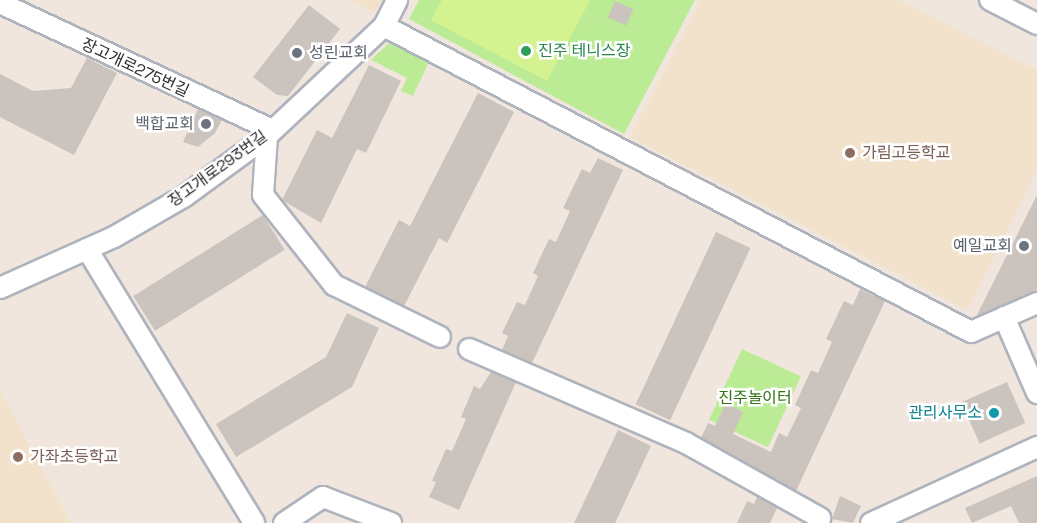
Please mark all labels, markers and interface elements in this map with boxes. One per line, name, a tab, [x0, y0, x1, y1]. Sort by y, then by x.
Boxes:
street label: 장고개로275번길	[78, 35, 192, 101]
place label: 진주 테니스장	[538, 41, 630, 61]
place label: 성린교회	[309, 43, 368, 63]
marker: 진주 테니스장	[519, 44, 533, 58]
marker: 성린교회	[290, 46, 304, 60]
place label: 백합교회	[135, 114, 194, 134]
marker: 백합교회	[199, 117, 213, 131]
street label: 장고개로293번길	[165, 127, 271, 211]
place label: 가림고등학교	[862, 143, 950, 163]
marker: 가림고등학교	[843, 146, 857, 160]
place label: 예일교회	[953, 236, 1012, 256]
marker: 예일교회	[1017, 239, 1031, 253]
park label: 진주놀이터	[718, 388, 792, 408]
place label: 관리사무소	[908, 403, 982, 423]
marker: 관리사무소	[987, 406, 1001, 420]
place label: 가좌초등학교	[30, 447, 118, 467]
marker: 가좌초등학교	[11, 450, 25, 464]

